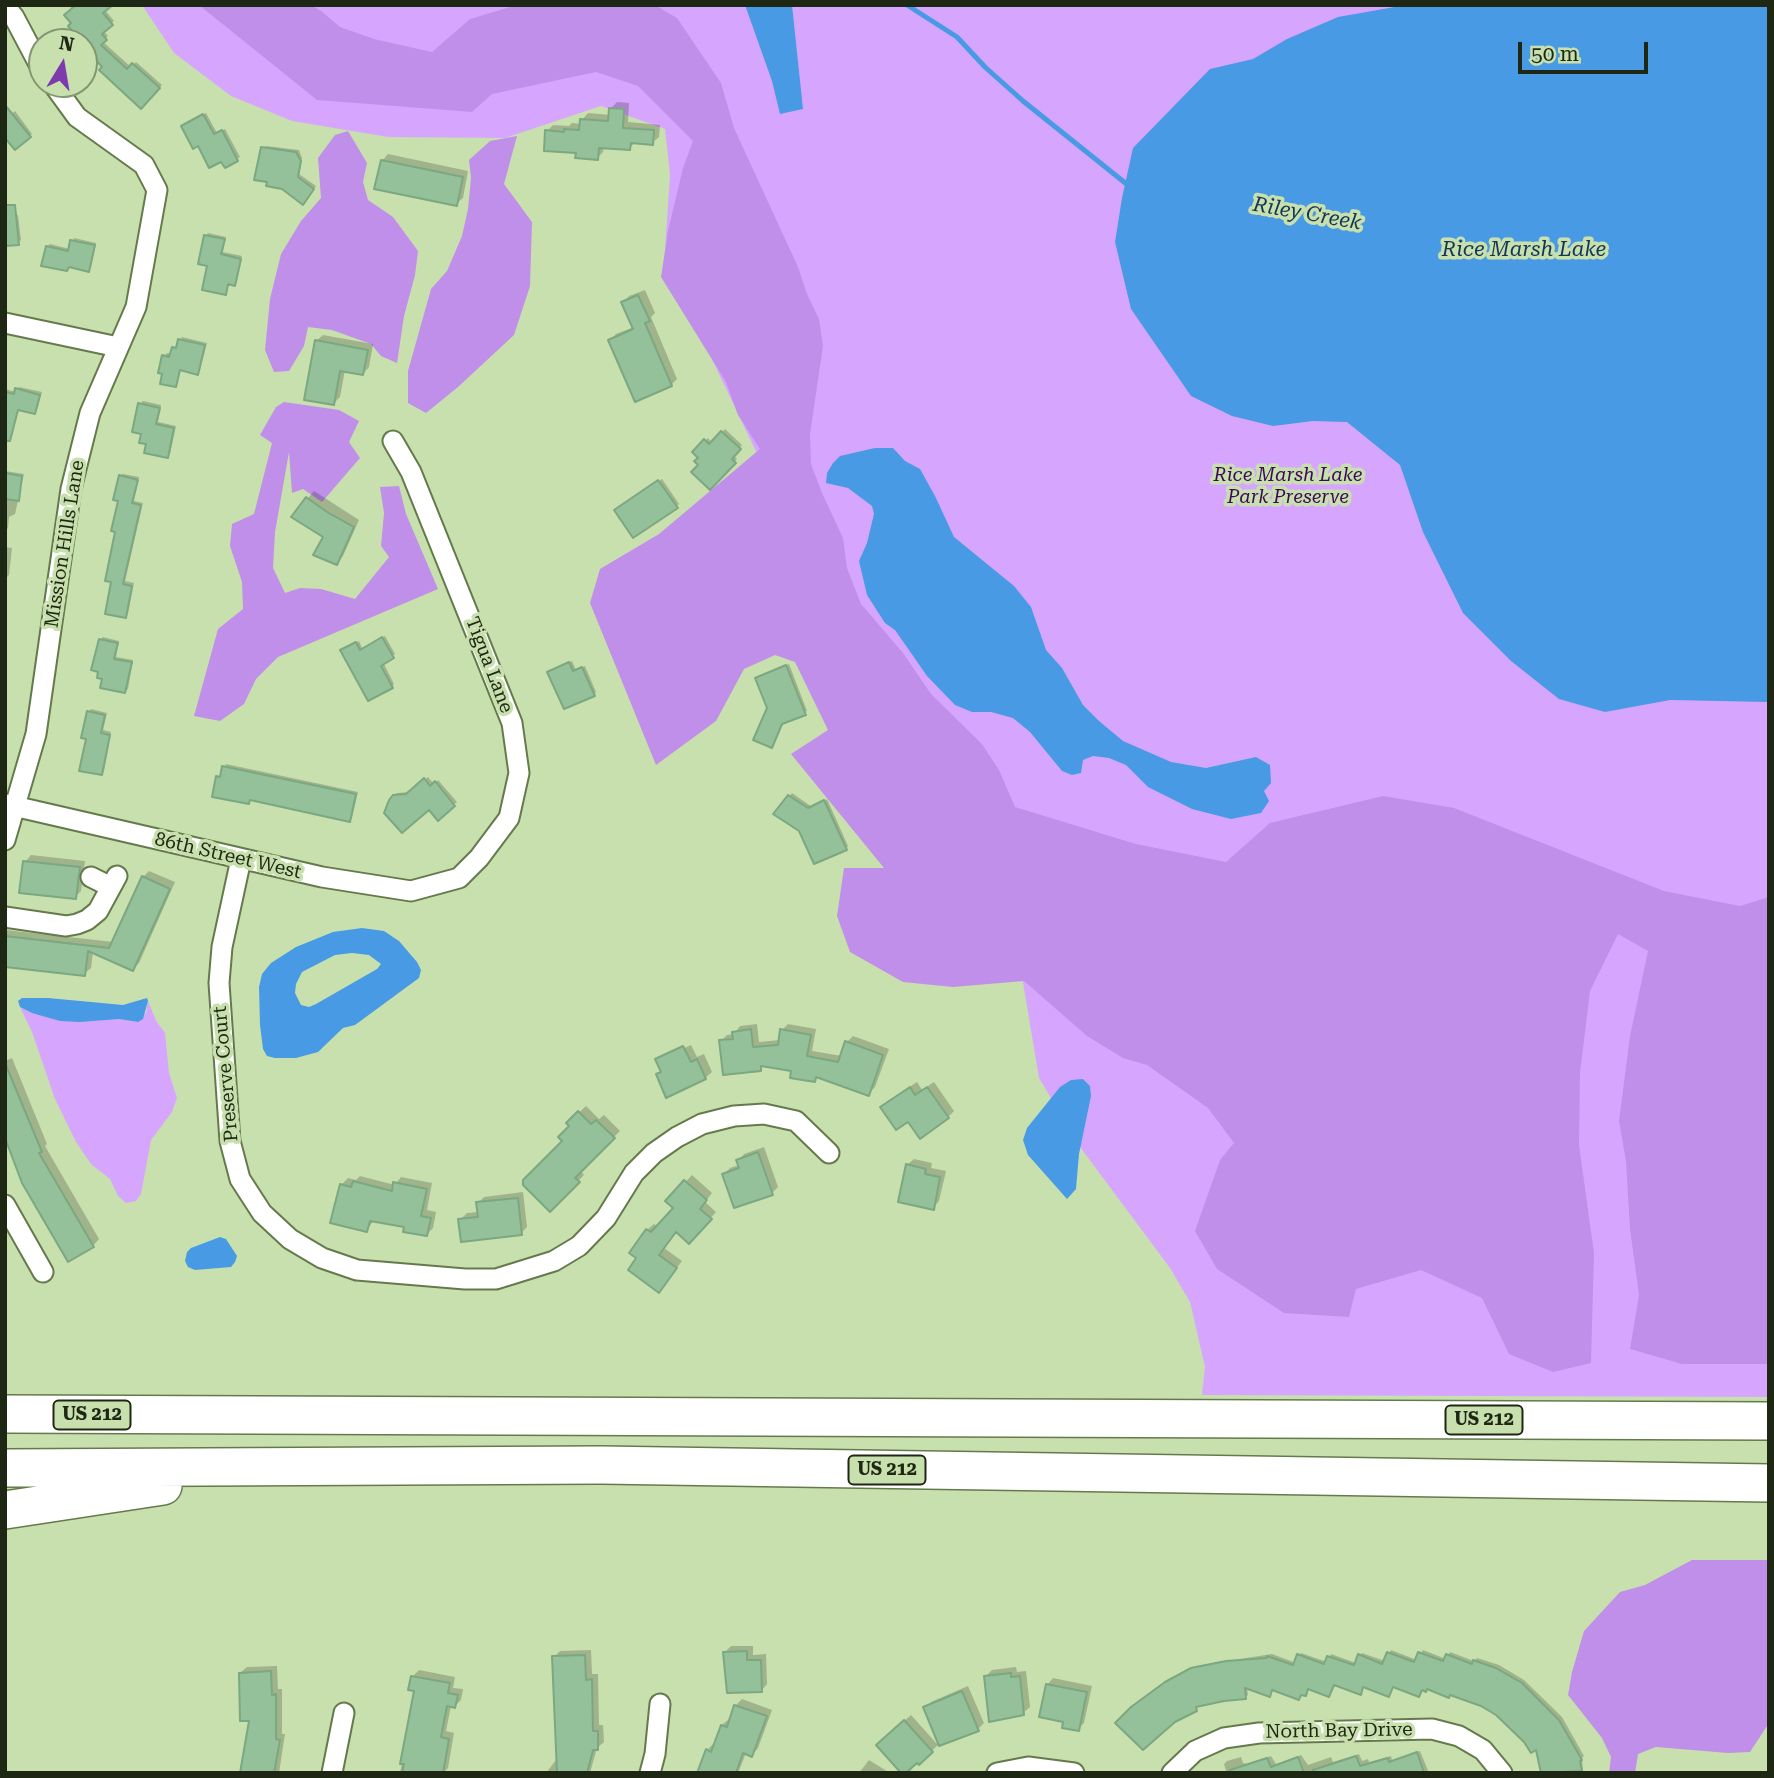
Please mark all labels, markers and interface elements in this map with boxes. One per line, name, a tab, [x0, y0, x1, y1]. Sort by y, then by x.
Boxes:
north arrow	[28, 28, 98, 98]
scale bar	[1522, 28, 1652, 72]
text: N	[57, 31, 76, 57]
text: 50 m	[1531, 42, 1579, 66]
water label: Riley Creek	[1251, 192, 1363, 236]
water label: Rice Marsh Lake	[1442, 237, 1606, 263]
street label: Mission Hills Lane	[40, 459, 90, 629]
park label: Rice Marsh Lake Park Preserve	[1214, 464, 1362, 508]
street label: Tigua Lane	[460, 614, 518, 716]
street label: 86th Street West	[152, 828, 304, 884]
street label: Preserve Court	[209, 1005, 243, 1143]
road number: US 212	[54, 1400, 130, 1430]
road number: US 212	[1446, 1406, 1522, 1434]
road number: US 212	[848, 1456, 926, 1484]
street label: North Bay Drive	[1265, 1718, 1413, 1744]

